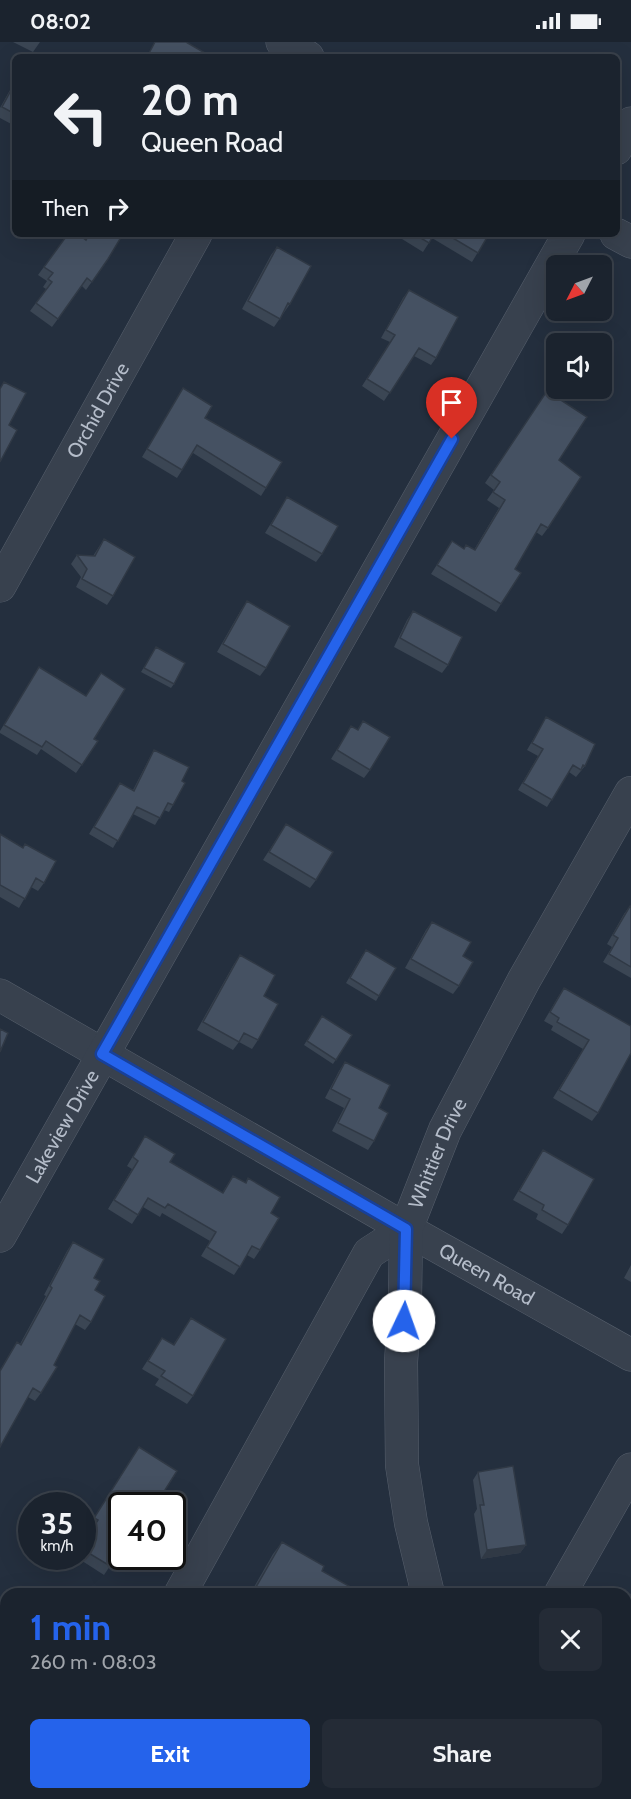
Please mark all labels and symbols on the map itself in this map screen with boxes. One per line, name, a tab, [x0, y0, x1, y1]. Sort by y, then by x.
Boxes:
north arrow	[546, 255, 612, 321]
street label: Orchid Drive	[62, 358, 134, 463]
pin	[426, 377, 477, 439]
street label: Lakeview Drive	[21, 1065, 104, 1187]
street label: Whittier Drive	[403, 1094, 472, 1212]
street label: Queen Road	[435, 1238, 538, 1310]
position arrow	[372, 1289, 436, 1353]
speed limit sign: 40	[108, 1492, 186, 1570]

